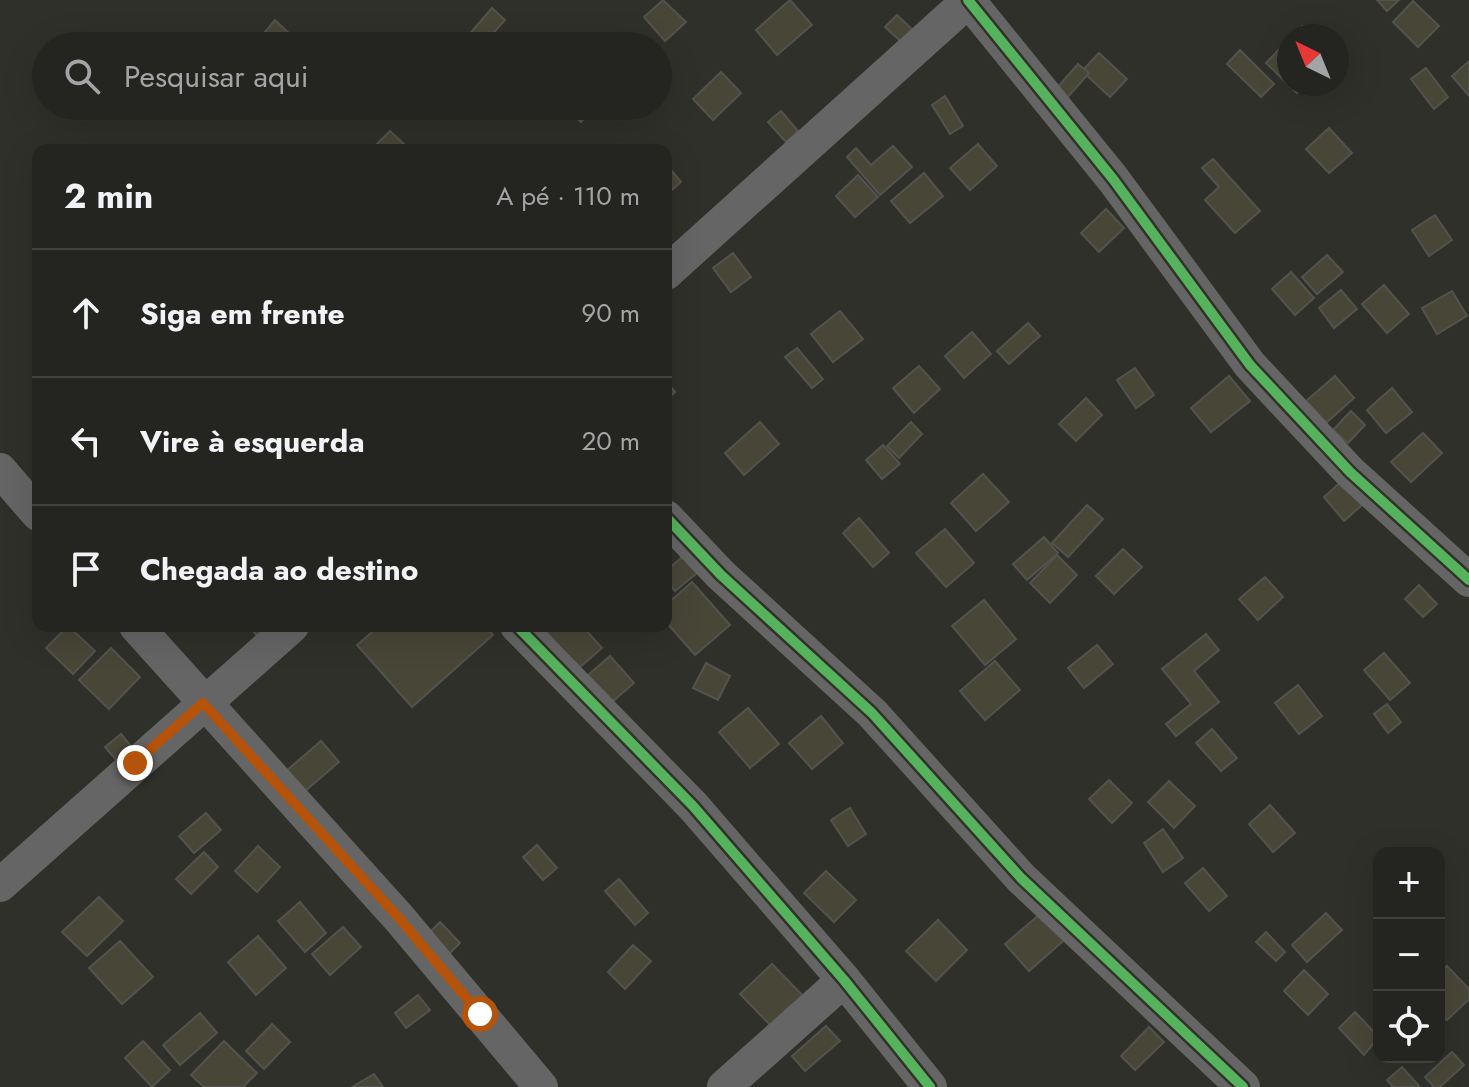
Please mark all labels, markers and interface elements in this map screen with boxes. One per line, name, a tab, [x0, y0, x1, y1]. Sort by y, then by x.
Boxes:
north arrow	[1277, 24, 1349, 96]
search box	[32, 32, 672, 120]
icon: search	[60, 54, 104, 98]
text: Pesquisar aqui	[124, 55, 309, 98]
text: 2 min	[64, 172, 153, 221]
text: A pé · 110 m	[496, 177, 640, 215]
icon: ahead	[64, 291, 108, 335]
text: Siga em frente	[140, 292, 345, 335]
text: 90 m	[581, 294, 640, 332]
icon: left	[64, 419, 108, 463]
text: Vire à esquerda	[140, 420, 365, 463]
text: 20 m	[582, 422, 640, 460]
icon: arrive	[64, 547, 108, 591]
text: Chegada ao destino	[140, 548, 418, 591]
route end	[117, 745, 153, 781]
map controls	[1373, 847, 1445, 1063]
button: +	[1373, 847, 1445, 919]
button: −	[1373, 919, 1445, 991]
button: locate	[1373, 991, 1445, 1063]
route start	[462, 996, 498, 1032]

